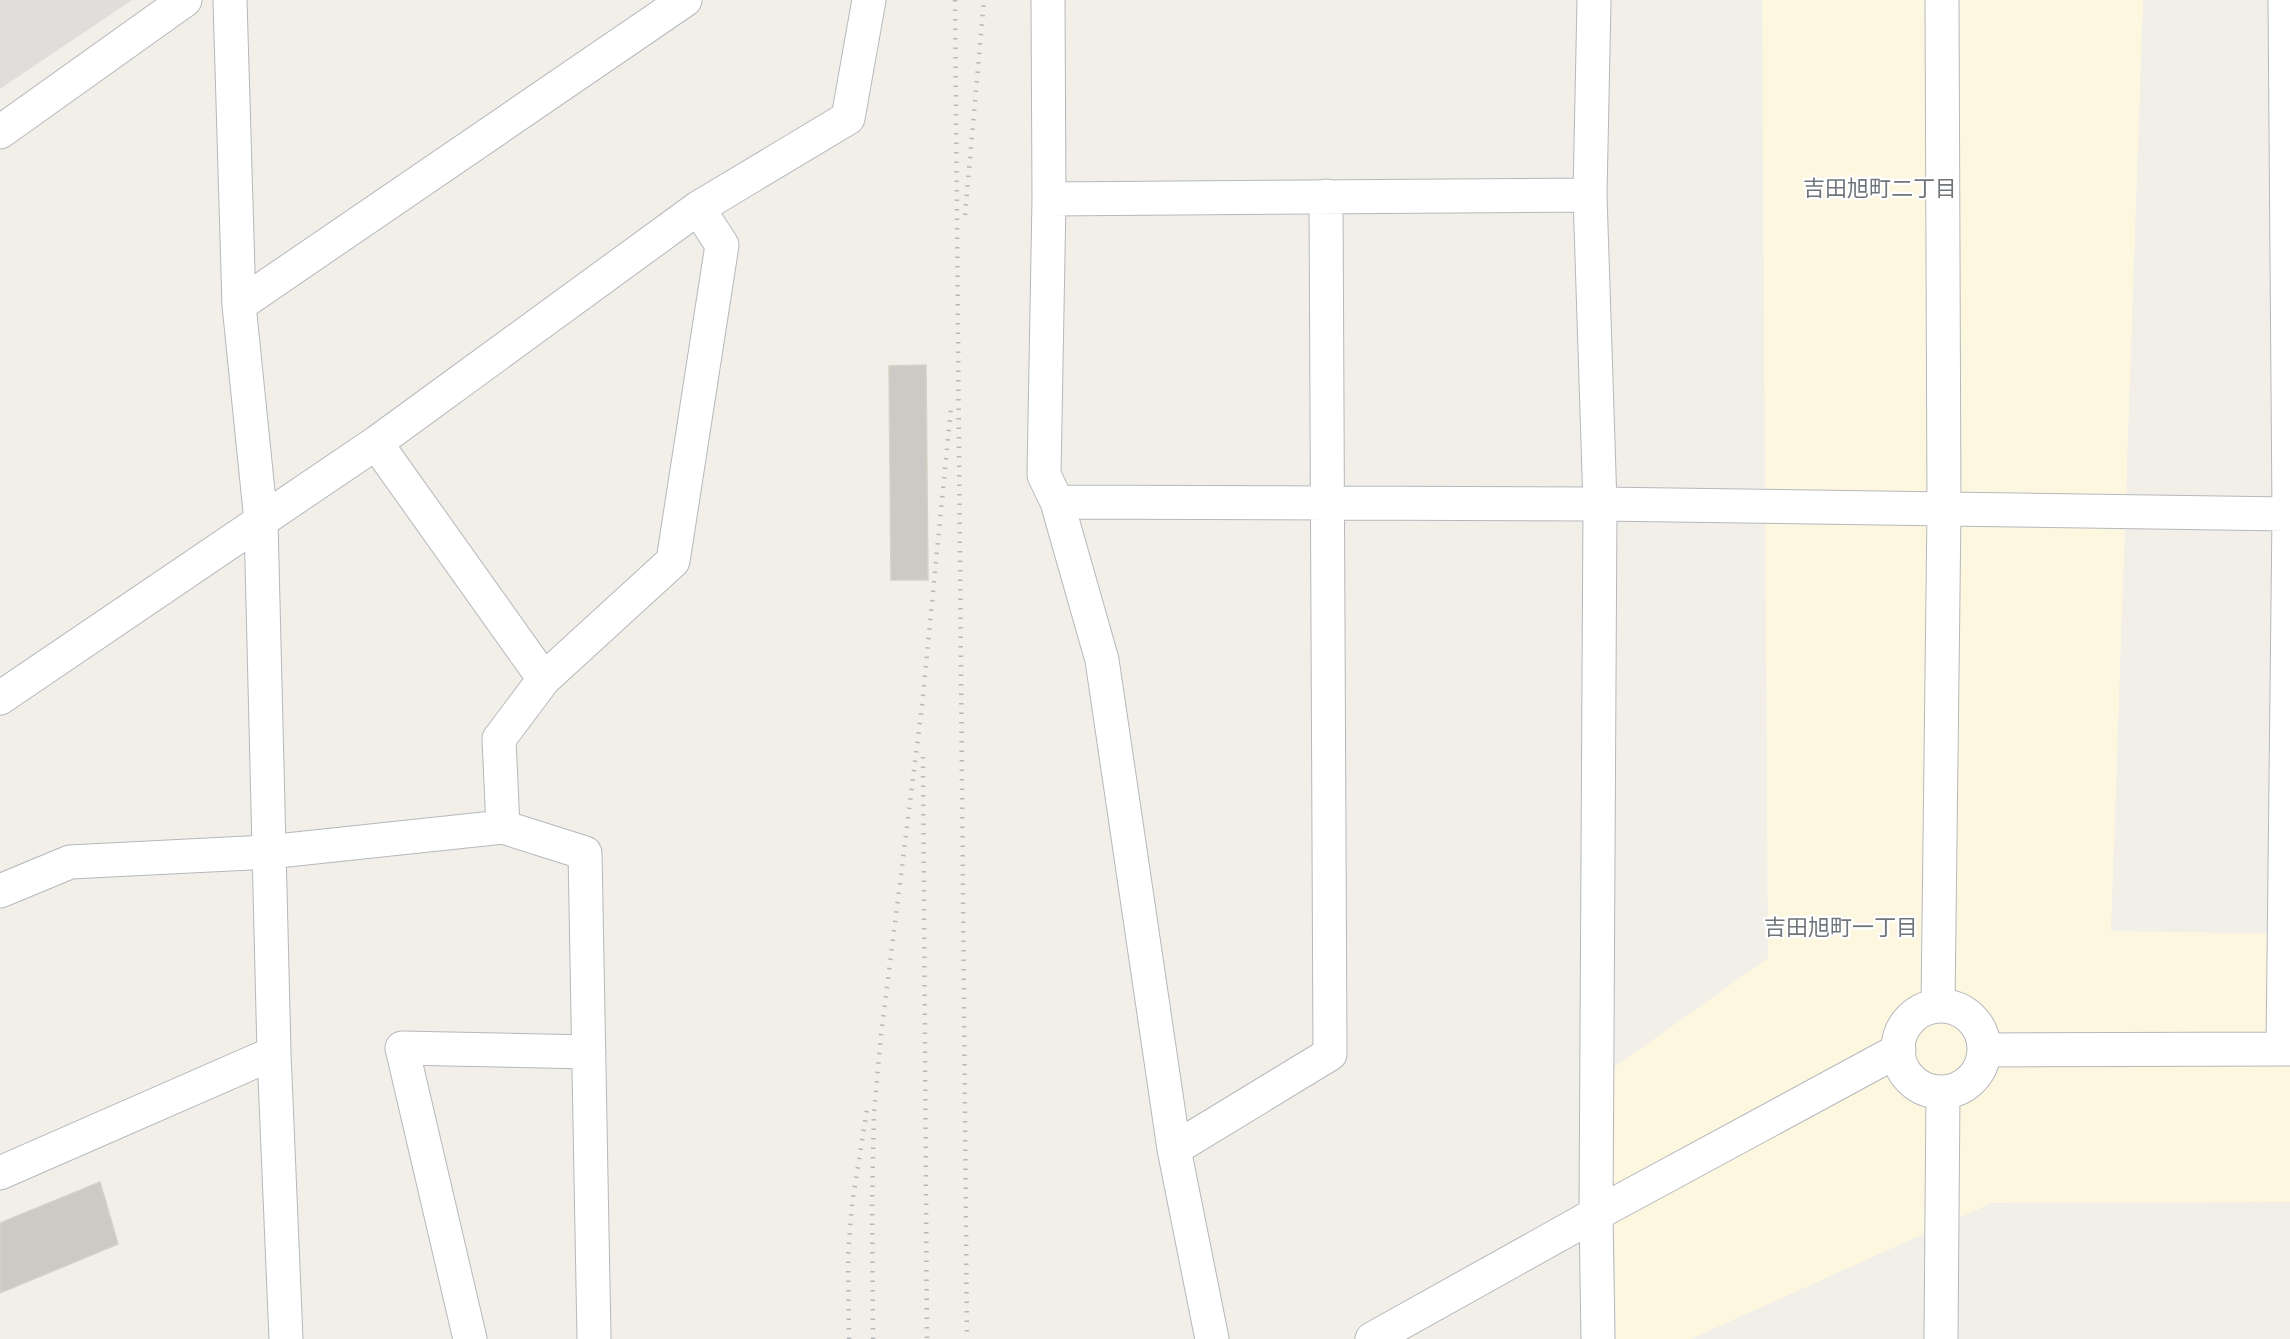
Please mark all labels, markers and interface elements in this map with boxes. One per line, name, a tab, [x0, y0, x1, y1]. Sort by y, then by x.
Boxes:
district label: 吉田旭町二丁目	[1803, 176, 1957, 203]
district label: 吉田旭町一丁目	[1764, 915, 1918, 942]

